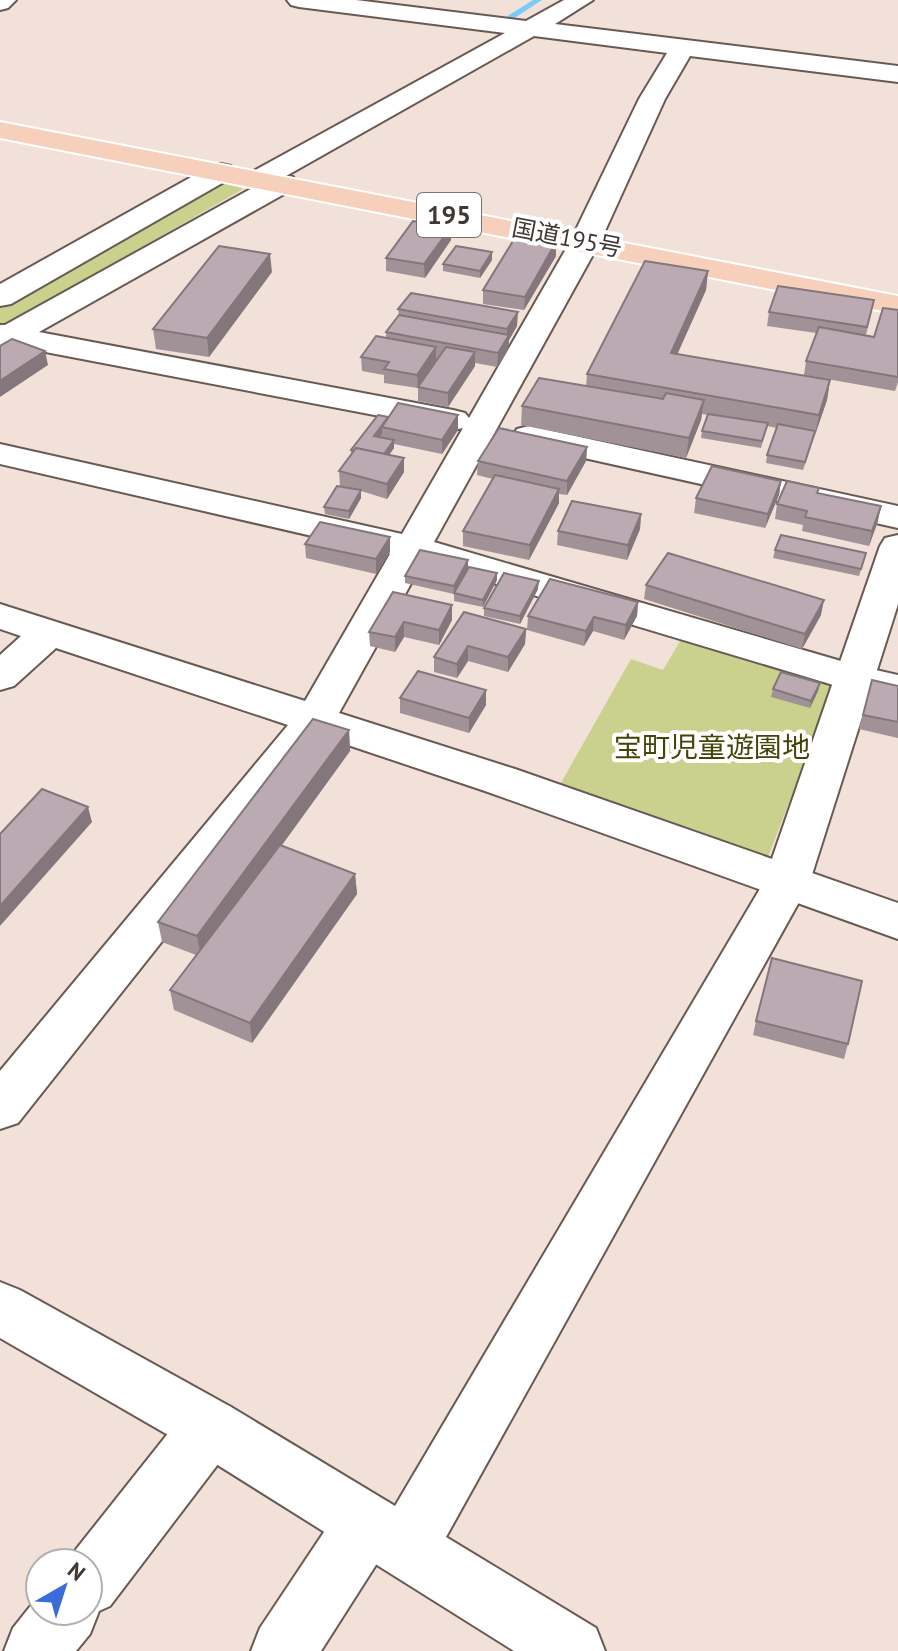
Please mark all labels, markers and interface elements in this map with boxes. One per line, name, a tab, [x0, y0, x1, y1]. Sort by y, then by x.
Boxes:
road number: 195	[417, 193, 481, 237]
street label: 国道195号	[510, 212, 625, 263]
park label: 宝町児童遊園地	[614, 728, 810, 765]
north arrow	[24, 1547, 104, 1627]
text: N	[62, 1556, 91, 1587]

